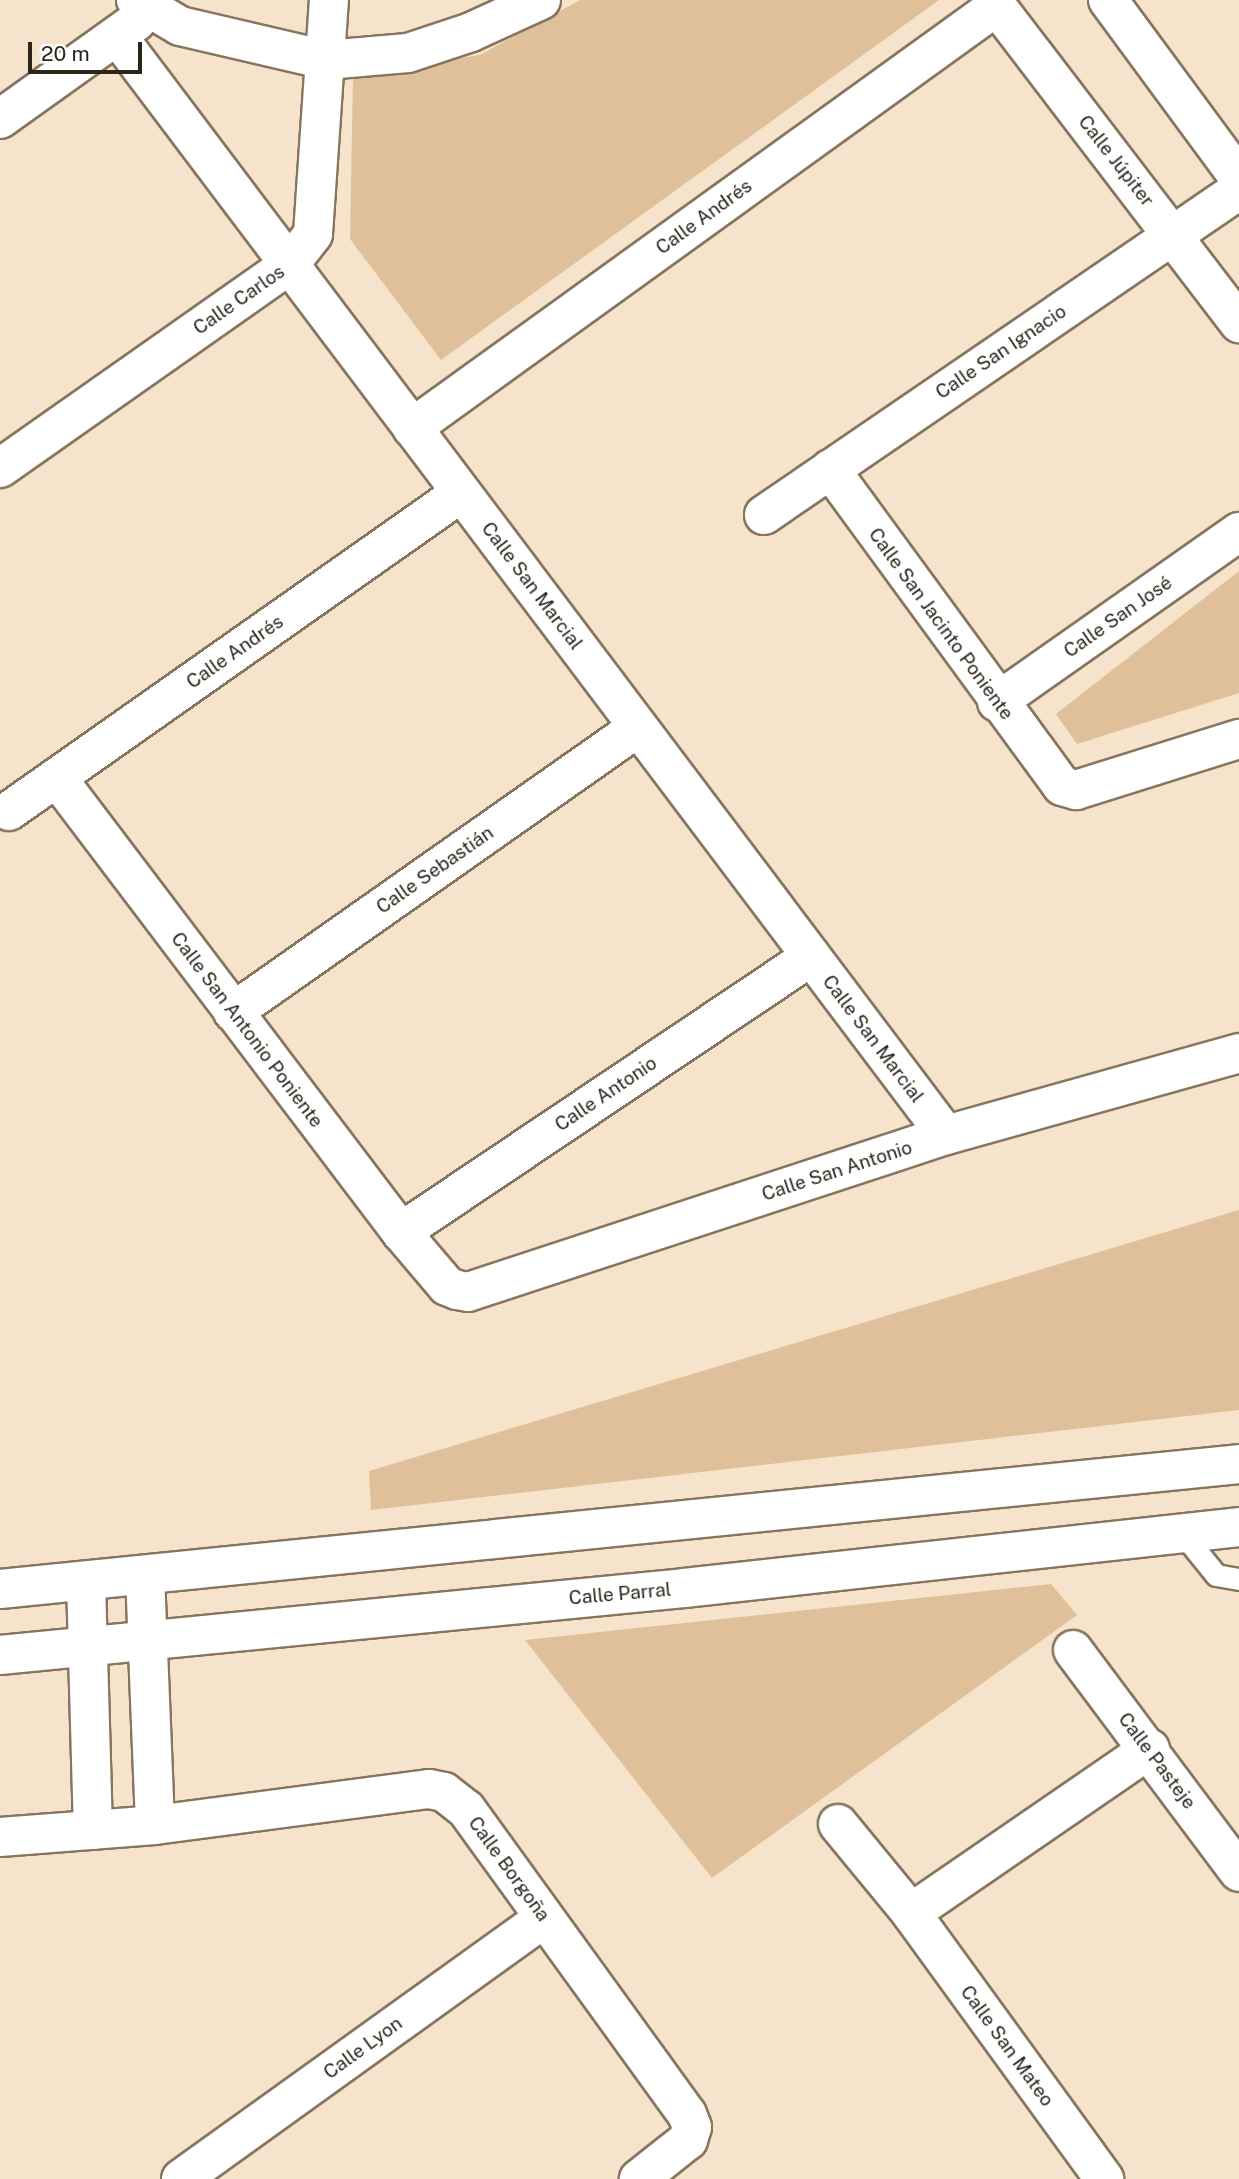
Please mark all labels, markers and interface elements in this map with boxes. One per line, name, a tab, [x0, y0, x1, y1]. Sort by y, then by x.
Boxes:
scale bar	[32, 28, 145, 72]
text: 20 m	[41, 41, 90, 66]
street label: Calle Júpiter	[1073, 111, 1159, 211]
street label: Calle Andrés	[652, 175, 756, 259]
street label: Calle Carlos	[189, 260, 289, 340]
street label: Calle San Ignacio	[931, 300, 1071, 404]
street label: Calle San Marcial	[477, 518, 587, 654]
street label: Calle San Jacinto Poniente	[864, 524, 1018, 724]
street label: Calle San José	[1060, 571, 1176, 663]
street label: Calle Andrés	[182, 610, 288, 694]
street label: Calle Sebastián	[372, 821, 498, 919]
street label: Calle San Antonio Poniente	[166, 928, 328, 1132]
street label: Calle San Marcial	[818, 971, 928, 1107]
street label: Calle Antonio	[551, 1052, 661, 1136]
street label: Calle San Antonio	[759, 1136, 915, 1206]
street label: Calle Parral	[568, 1578, 672, 1610]
street label: Calle Pasteje	[1113, 1708, 1201, 1814]
street label: Calle Borgoña	[463, 1812, 555, 1926]
street label: Calle San Mateo	[956, 1981, 1058, 2111]
street label: Calle Lyon	[319, 2012, 407, 2084]

